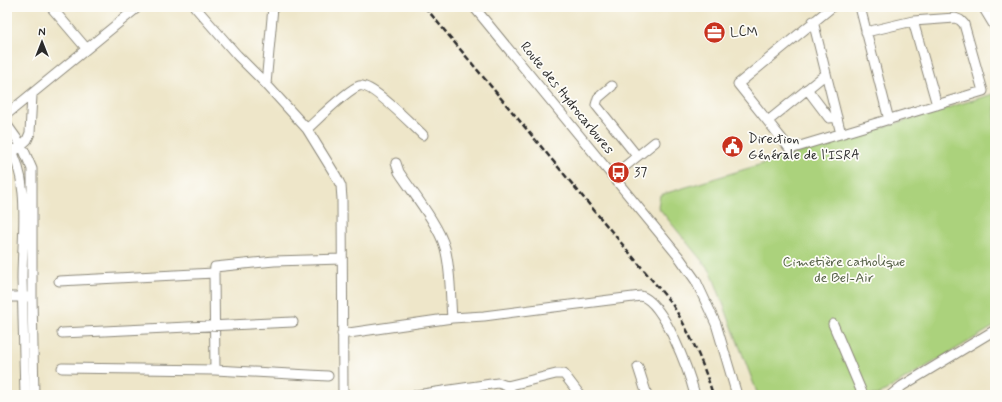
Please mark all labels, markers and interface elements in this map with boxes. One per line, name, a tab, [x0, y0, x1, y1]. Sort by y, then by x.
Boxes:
office icon: LCM	[702, 19, 728, 45]
north arrow	[22, 22, 62, 62]
place label: LCM	[730, 23, 758, 41]
text: N	[38, 26, 46, 40]
street label: Route des Hydrocarbures	[516, 38, 618, 158]
place label: Direction Générale de l'ISRA	[748, 130, 860, 164]
public building icon: Direction Générale de l'ISRA	[719, 134, 745, 160]
bus stop icon: 37	[606, 159, 632, 185]
place label: 37	[634, 163, 647, 181]
park label: Cimetière catholique de Bel-Air	[783, 253, 905, 287]

